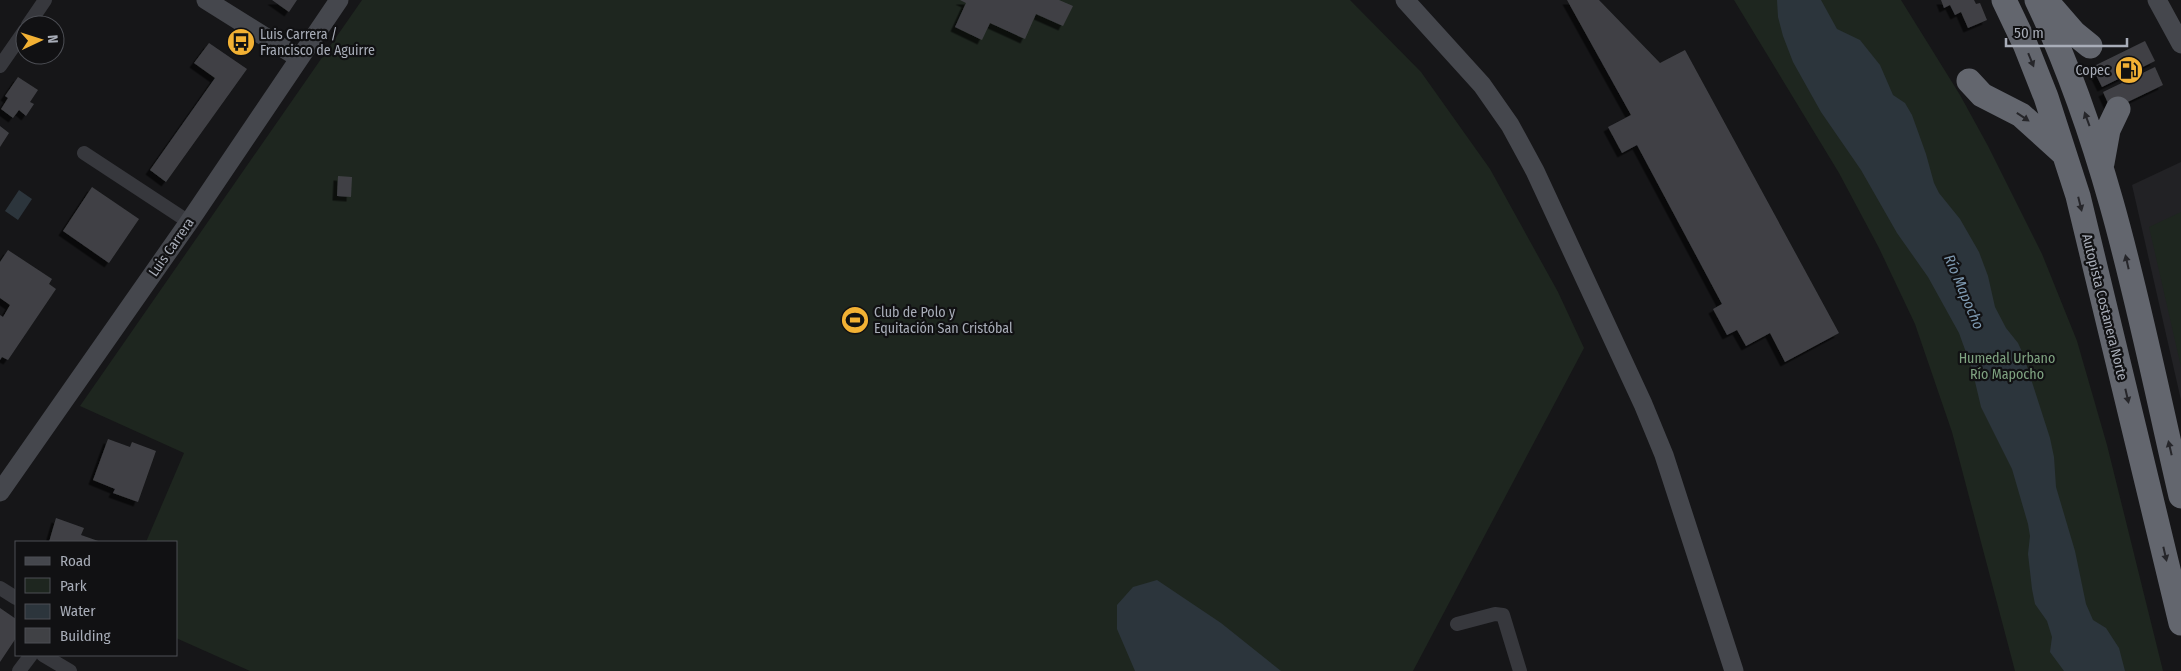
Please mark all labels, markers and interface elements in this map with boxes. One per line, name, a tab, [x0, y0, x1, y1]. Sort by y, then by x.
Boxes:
north arrow	[15, 15, 65, 65]
scale bar	[2006, 15, 2127, 47]
text: 50 m	[2014, 24, 2044, 42]
place label: Luis Carrera / Francisco de Aguirre	[260, 26, 375, 59]
bus stop icon: Luis Carrera / Francisco de Aguirre	[226, 27, 256, 57]
text: N	[44, 34, 61, 44]
one-way arrow	[2028, 53, 2036, 67]
fuel station icon: Copec	[2114, 55, 2144, 85]
place label: Copec	[2075, 62, 2110, 79]
one-way arrow	[2083, 111, 2091, 126]
one-way arrow	[2016, 112, 2030, 122]
one-way arrow	[2076, 197, 2084, 212]
street label: Luis Carrera	[145, 215, 198, 280]
street label: Autopista Costanera Norte	[2078, 232, 2131, 382]
water label: Río Mapocho	[1940, 252, 1988, 332]
one-way arrow	[2123, 255, 2131, 270]
place label: Club de Polo y Equitación San Cristóbal	[874, 304, 1013, 337]
sports icon: Club de Polo y Equitación San Cristóbal	[840, 305, 870, 335]
park label: Humedal Urbano Río Mapocho	[1959, 350, 2055, 383]
one-way arrow	[2123, 388, 2131, 403]
one-way arrow	[2166, 441, 2174, 456]
legend	[15, 541, 178, 656]
one-way arrow	[2161, 547, 2169, 562]
text: Road	[60, 552, 91, 570]
text: Park	[60, 577, 87, 595]
text: Water	[60, 602, 96, 620]
text: Building	[60, 627, 111, 645]

